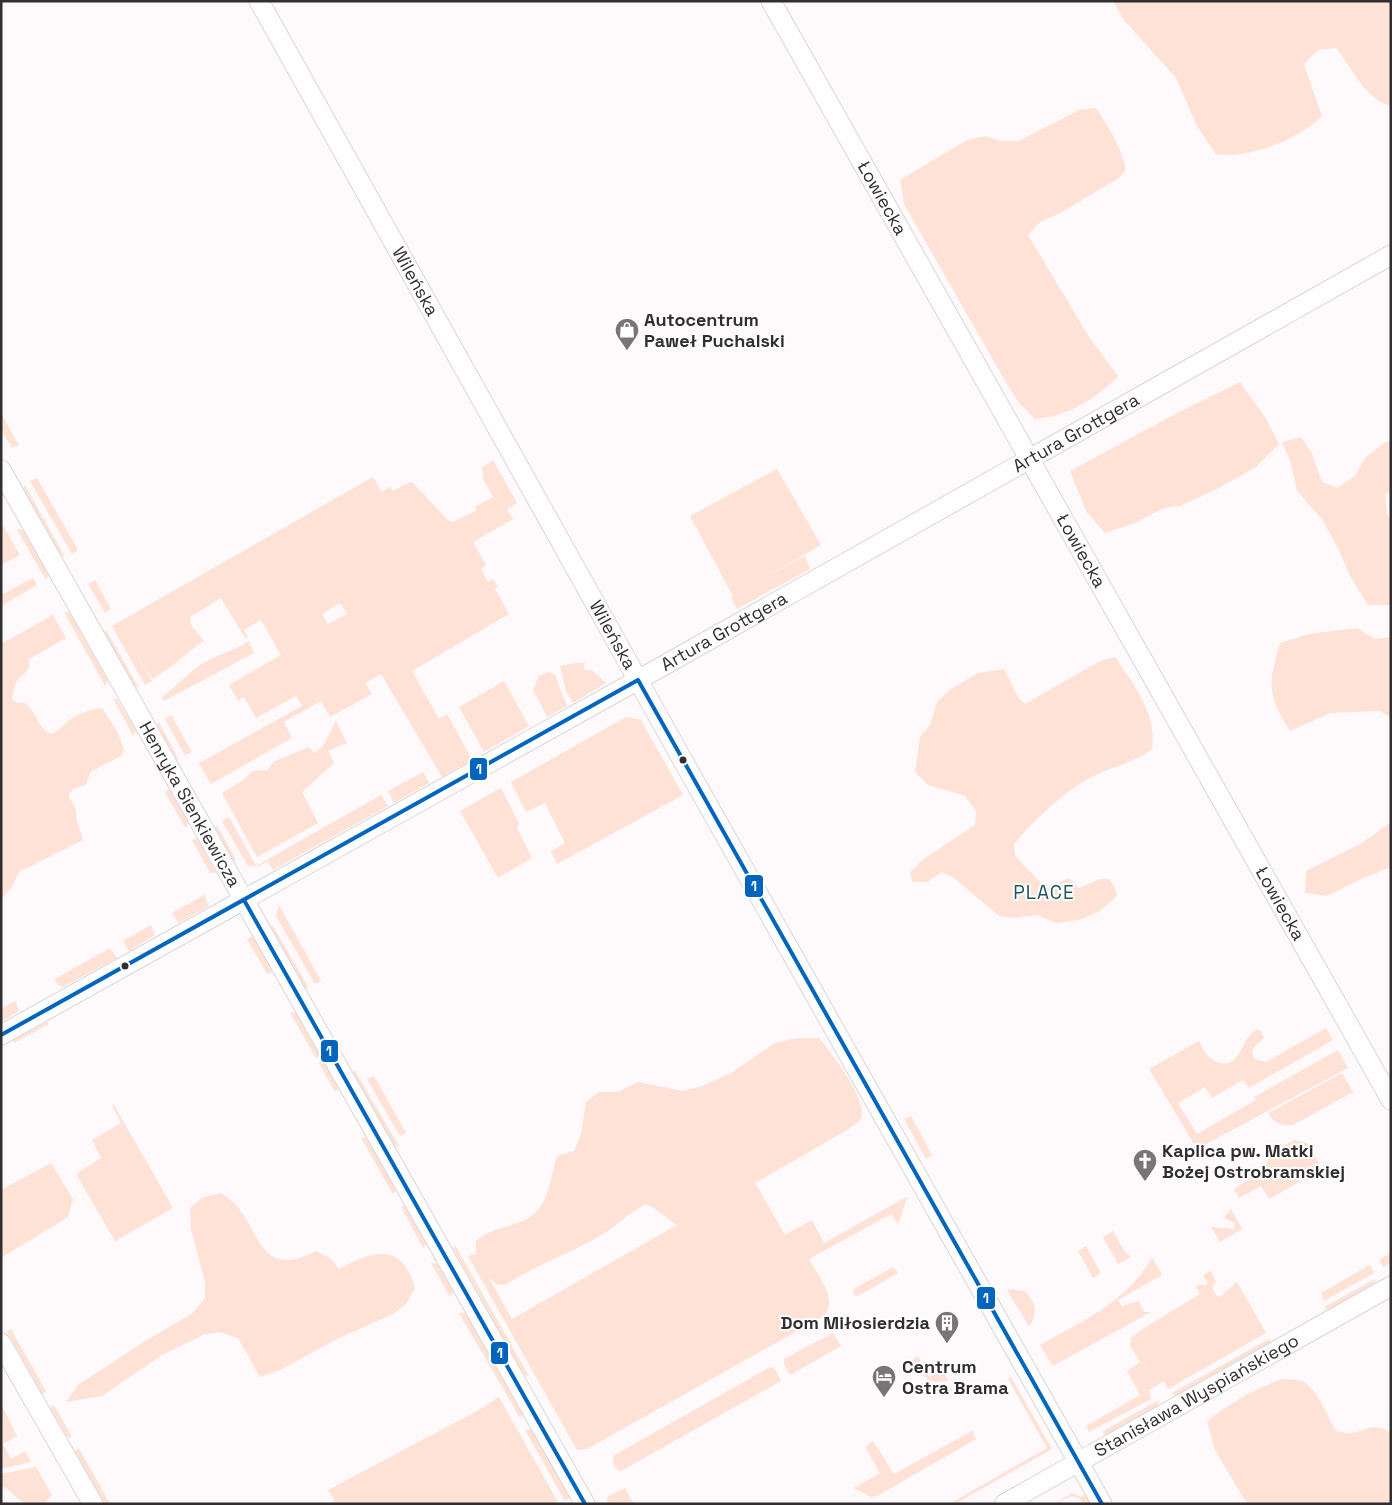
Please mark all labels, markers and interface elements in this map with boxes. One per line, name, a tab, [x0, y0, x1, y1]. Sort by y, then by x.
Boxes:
street label: Łowiecka	[852, 156, 913, 239]
street label: Wileńska	[387, 242, 444, 320]
place label: Autocentrum Paweł Puchalski	[644, 308, 785, 352]
shop icon: Autocentrum Paweł Puchalski	[614, 317, 640, 351]
street label: Artura Grottgera	[1008, 388, 1143, 477]
street label: Łowiecka	[1051, 509, 1112, 592]
street label: Artura Grottgera	[656, 586, 791, 676]
street label: Wileńska	[585, 596, 642, 673]
street label: Henryka Sienkiewicza	[134, 717, 246, 891]
unlabelled marker	[678, 755, 688, 765]
line badge: 1	[469, 757, 488, 781]
text: 1	[476, 760, 482, 778]
street label: Łowiecka	[1250, 862, 1311, 944]
line badge: 1	[744, 874, 764, 898]
text: 1	[751, 877, 757, 895]
district label: PLACE	[1013, 880, 1075, 905]
unlabelled marker	[120, 961, 130, 971]
line badge: 1	[320, 1039, 339, 1063]
text: 1	[326, 1042, 332, 1060]
place label: Kaplica pw. Matki Bożej Ostrobramskiej	[1162, 1139, 1345, 1183]
church icon: Kaplica pw. Matki Bożej Ostrobramskiej	[1132, 1148, 1158, 1182]
line badge: 1	[976, 1286, 996, 1310]
text: 1	[983, 1289, 989, 1307]
building icon: Dom Miłosierdzia	[934, 1310, 960, 1344]
place label: Dom Miłosierdzia	[780, 1311, 931, 1334]
street label: Stanisława Wyspiańskiego	[1090, 1328, 1303, 1462]
line badge: 1	[490, 1341, 509, 1365]
text: 1	[497, 1344, 503, 1362]
place label: Centrum Ostra Brama	[902, 1355, 1009, 1399]
hotel icon: Centrum Ostra Brama	[871, 1364, 897, 1398]

